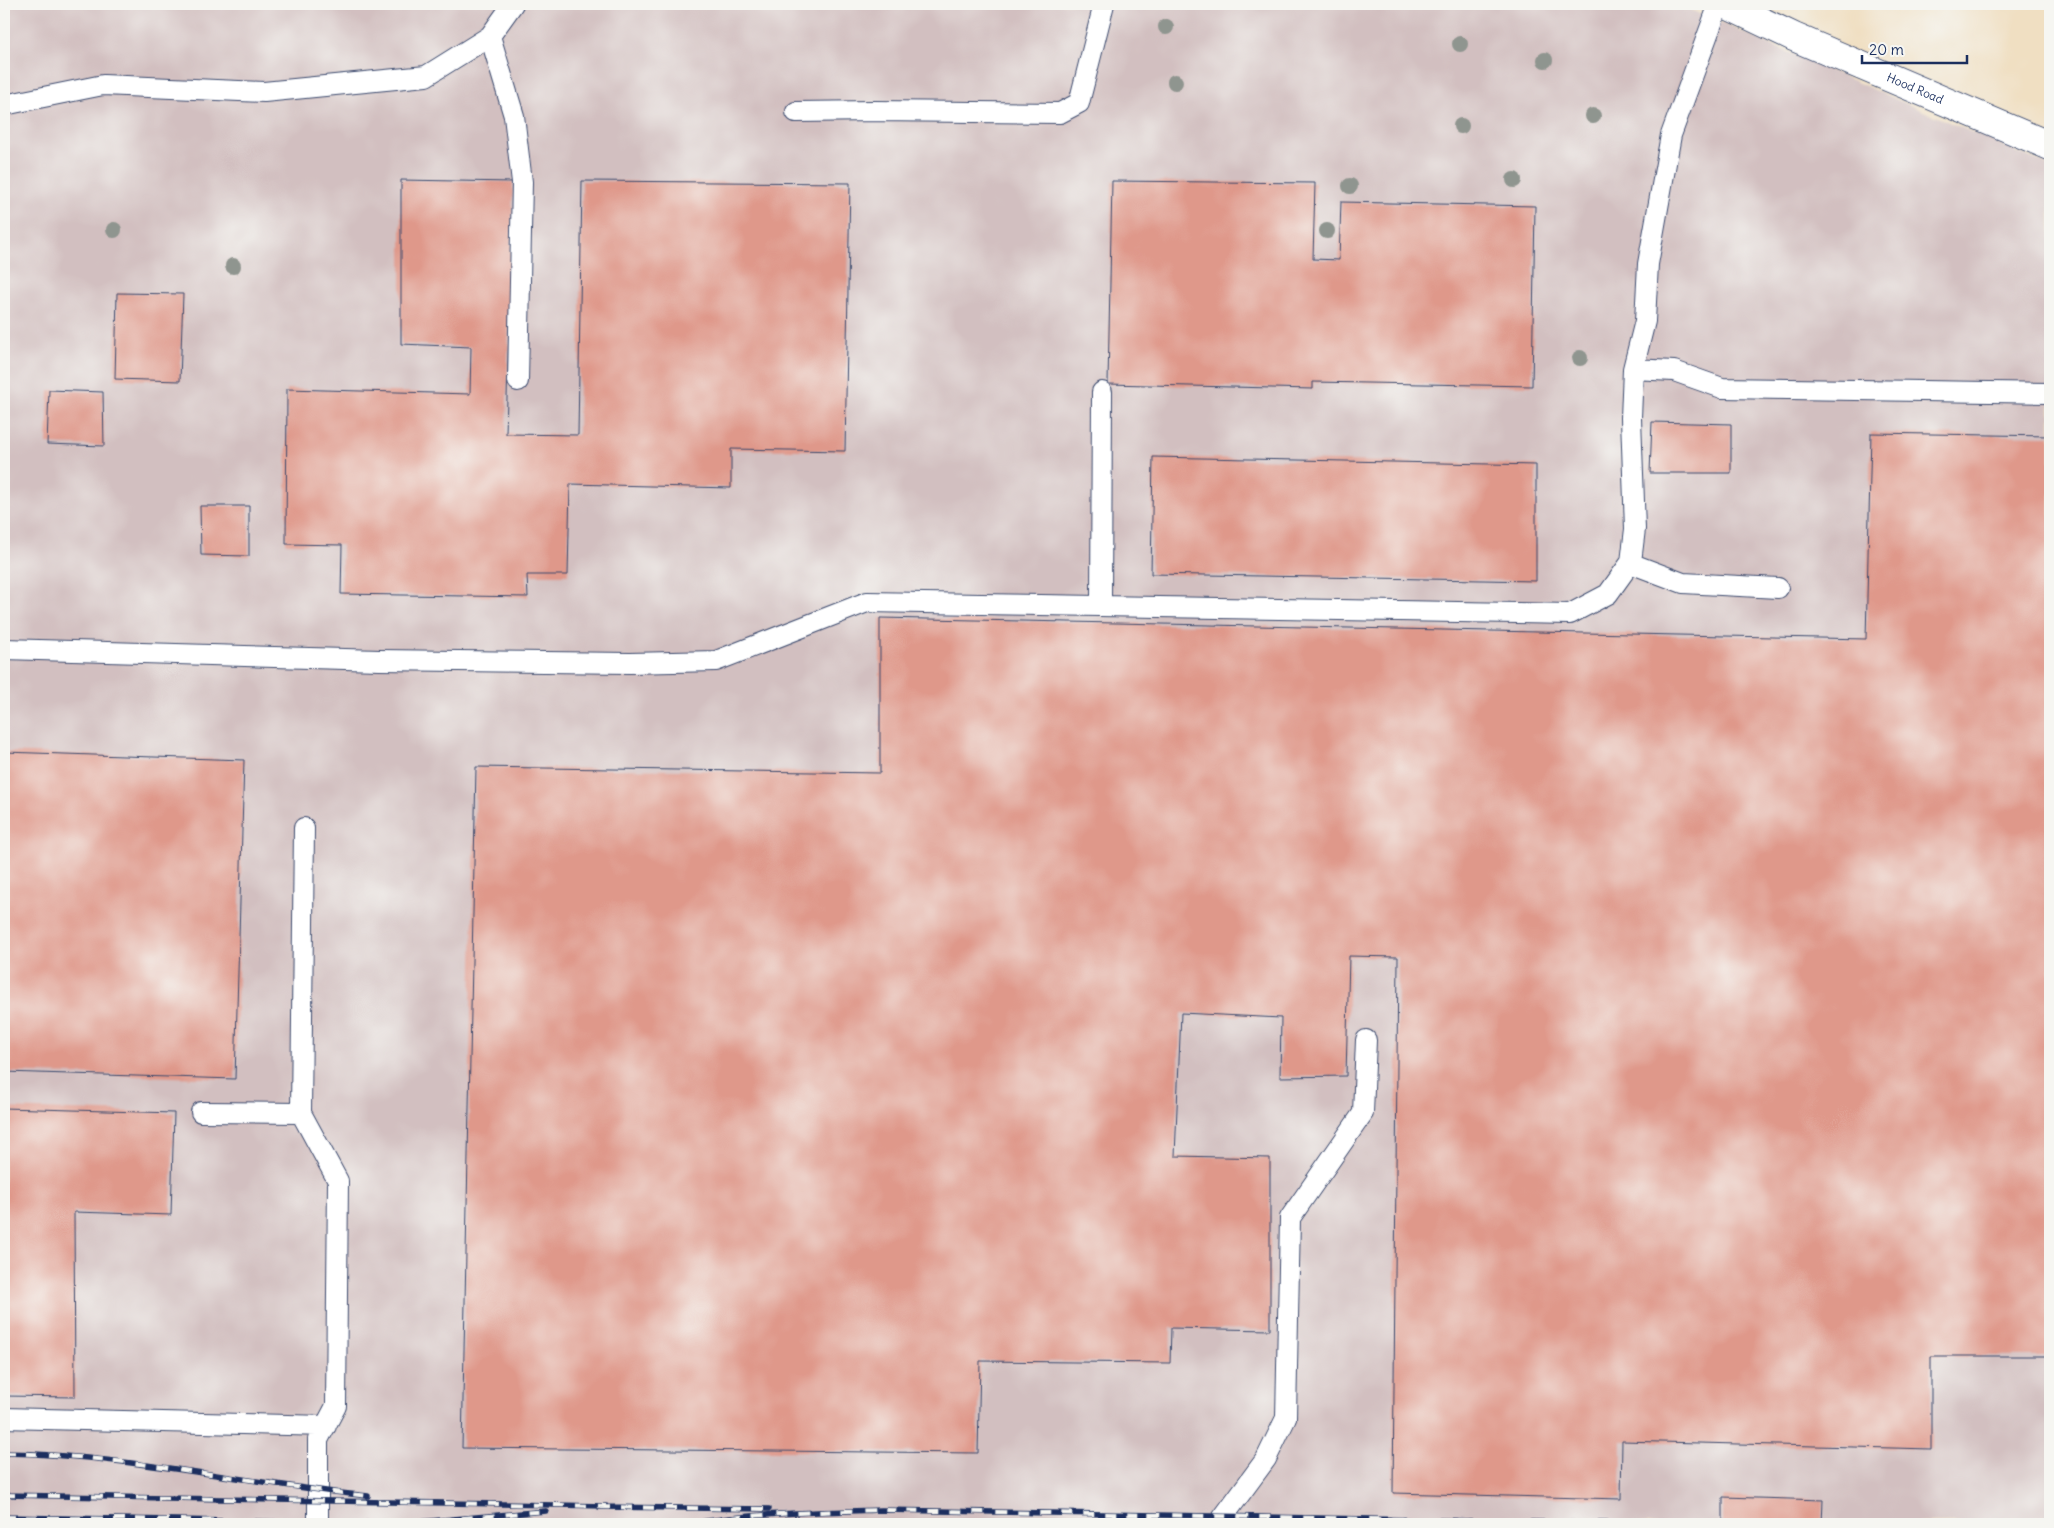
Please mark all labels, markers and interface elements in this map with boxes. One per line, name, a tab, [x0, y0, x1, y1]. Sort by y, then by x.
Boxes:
scale bar	[1862, 32, 1966, 64]
text: 20 m	[1869, 40, 1904, 59]
street label: Hood Road	[1885, 69, 1946, 107]

